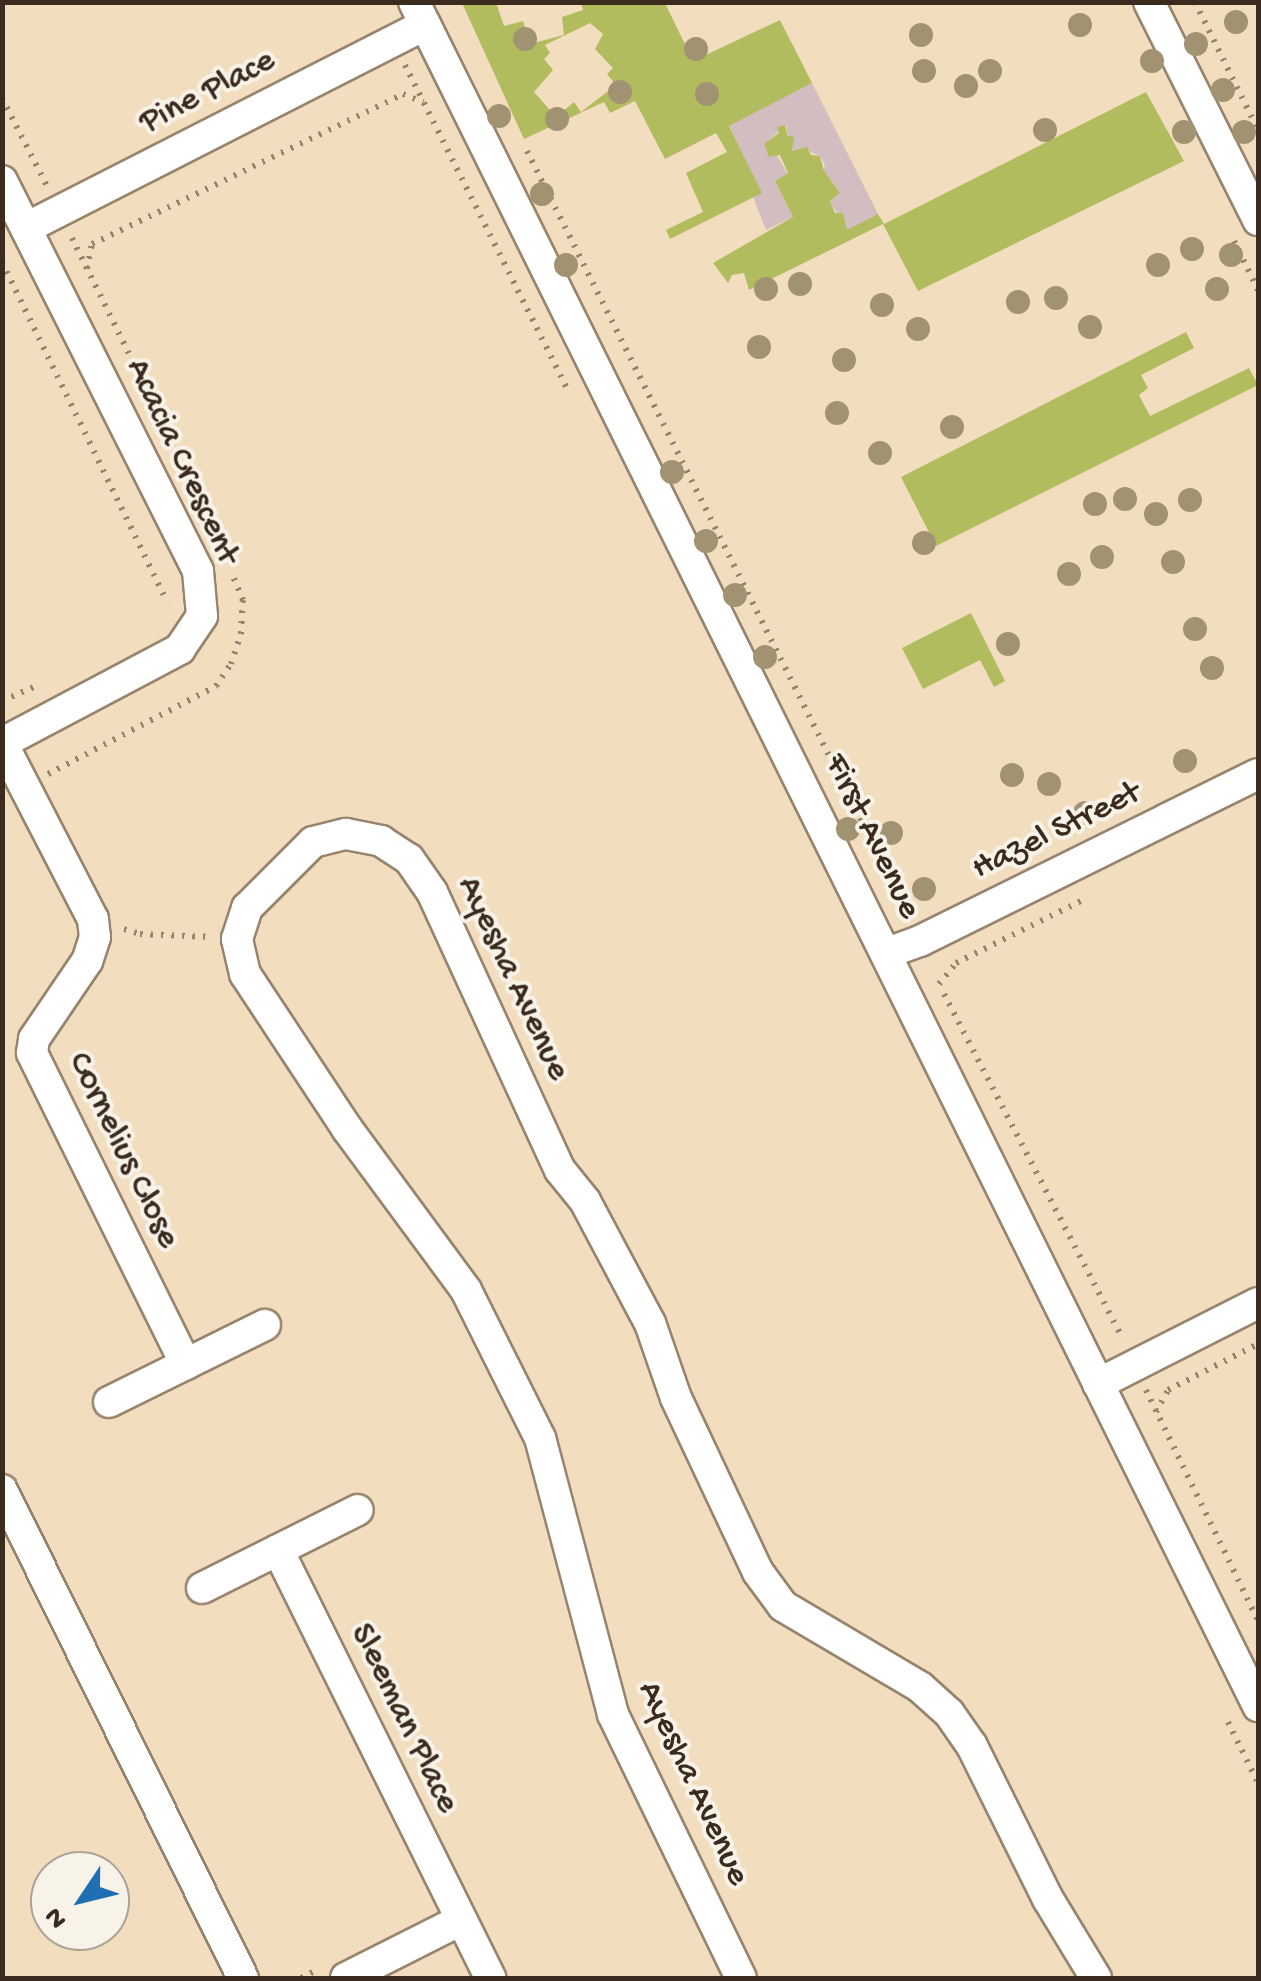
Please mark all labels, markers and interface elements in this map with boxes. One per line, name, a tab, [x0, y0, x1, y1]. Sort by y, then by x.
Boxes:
street label: Pine Place	[133, 41, 283, 145]
street label: Acacia Crescent	[115, 352, 247, 572]
street label: First Avenue	[813, 748, 929, 926]
street label: Hazel Street	[966, 773, 1148, 891]
street label: Ayesha Avenue	[446, 870, 578, 1088]
street label: Cornelius Close	[56, 1046, 188, 1256]
street label: Sleeman Place	[339, 1617, 467, 1821]
street label: Ayesha Avenue	[626, 1675, 758, 1893]
north arrow	[30, 1851, 130, 1951]
text: N	[38, 1900, 75, 1934]

